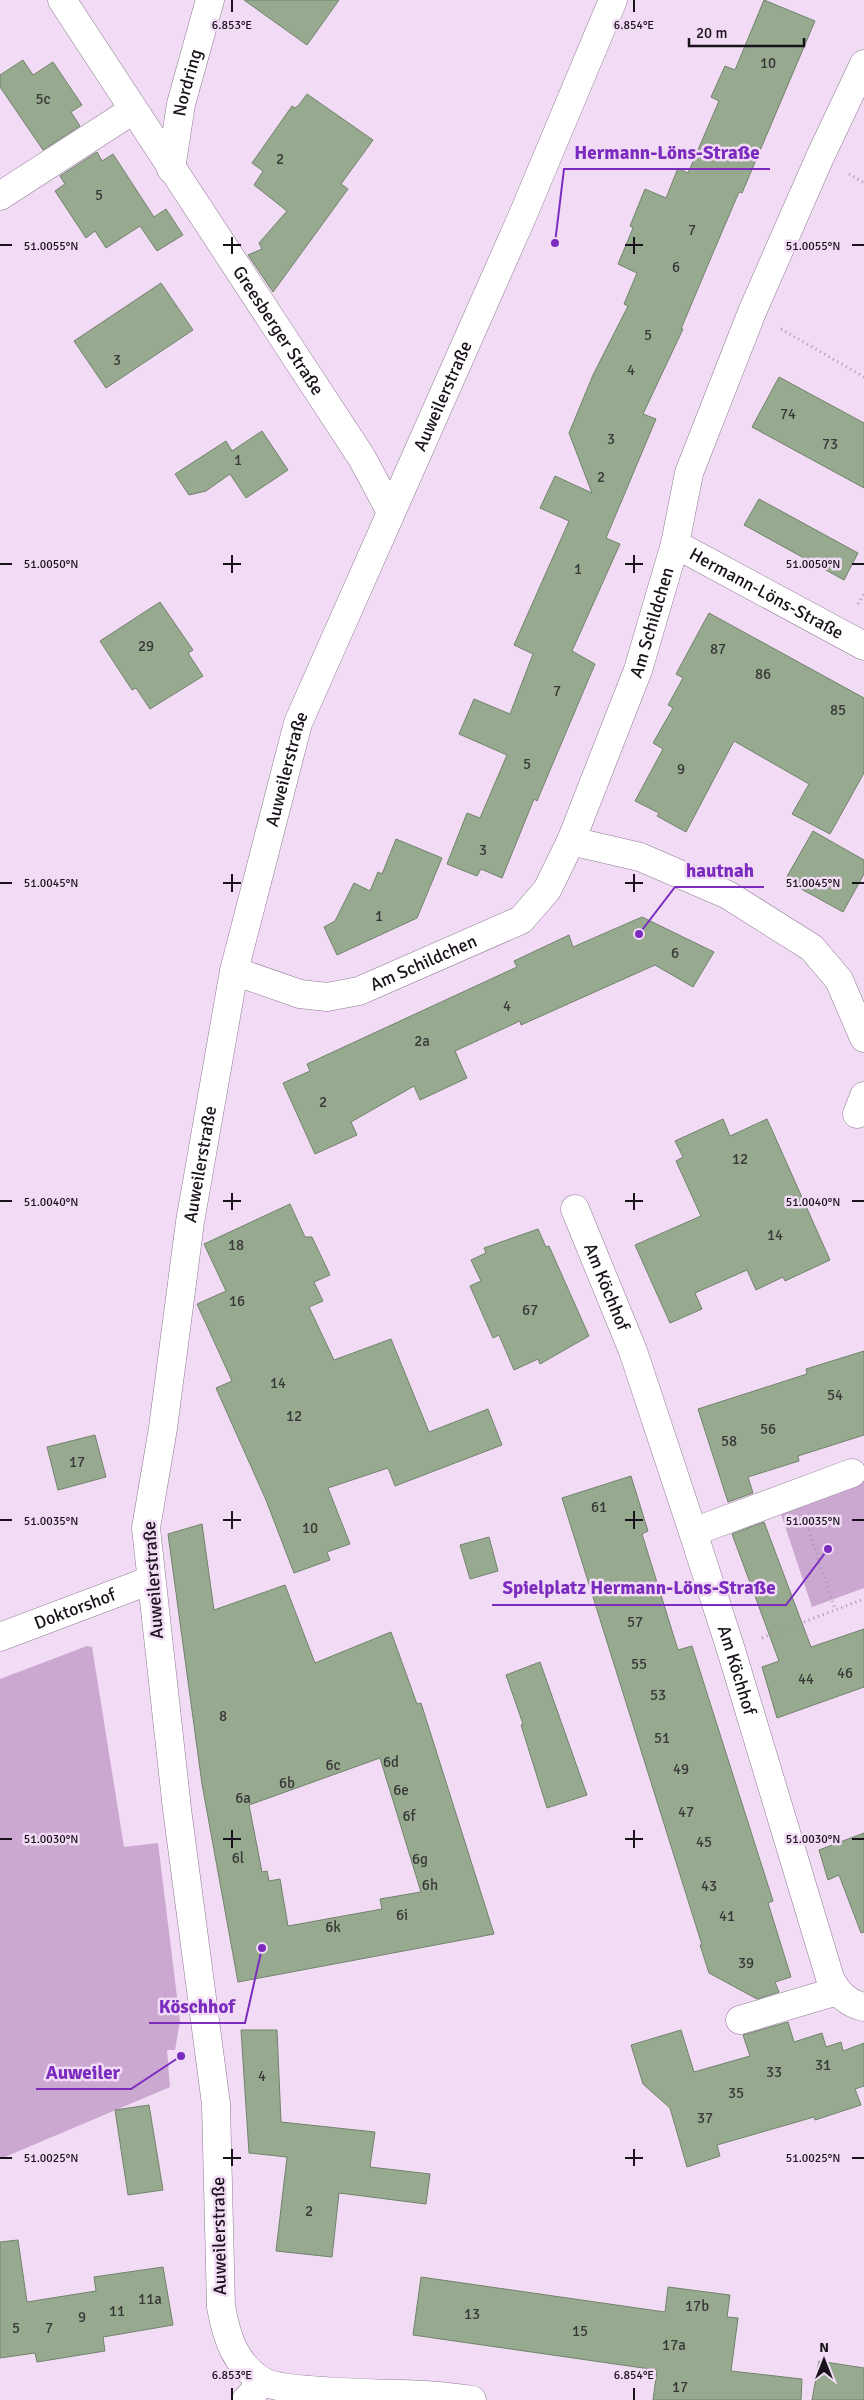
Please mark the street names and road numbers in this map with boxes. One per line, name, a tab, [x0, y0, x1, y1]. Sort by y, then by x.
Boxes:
street label: Nordring	[168, 46, 207, 118]
street label: Greesberger Straße	[228, 262, 329, 399]
street label: Auweilerstraße	[409, 337, 477, 455]
street label: Hermann-Löns-Straße	[686, 543, 847, 644]
street label: Am Schildchen	[625, 564, 679, 681]
street label: Auweilerstraße	[261, 708, 313, 829]
street label: Am Schildchen	[367, 930, 480, 996]
street label: Auweilerstraße	[179, 1104, 221, 1224]
street label: Am Köchhof	[579, 1240, 635, 1335]
street label: Auweilerstraße	[138, 1520, 168, 1640]
street label: Doktorshof	[31, 1583, 119, 1634]
street label: Am Köchhof	[713, 1623, 761, 1718]
street label: Auweilerstraße	[207, 2177, 231, 2295]

